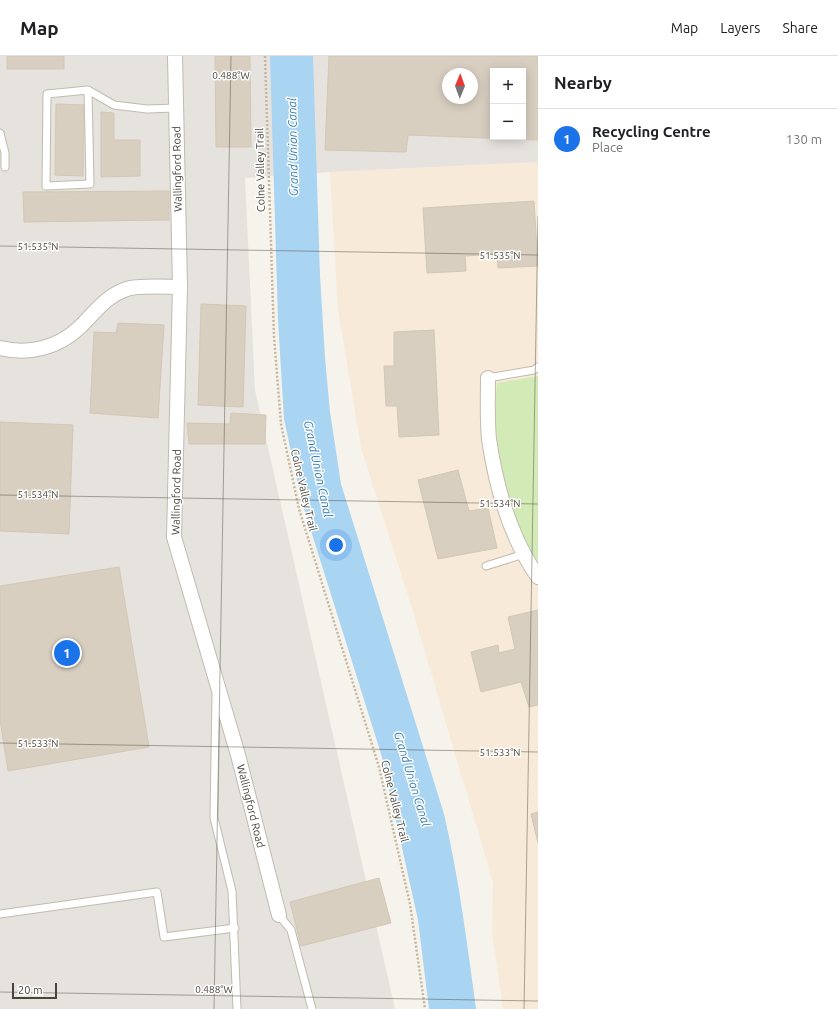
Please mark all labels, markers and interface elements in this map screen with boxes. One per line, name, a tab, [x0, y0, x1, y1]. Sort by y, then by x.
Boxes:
text: Map	[20, 17, 59, 39]
text: Map	[671, 20, 698, 36]
text: Layers	[720, 20, 760, 36]
text: Share	[782, 20, 818, 36]
north arrow	[442, 68, 478, 104]
map controls	[490, 68, 526, 140]
button: +	[490, 68, 526, 104]
text: 0.488°W	[212, 70, 250, 81]
text: Nearby	[554, 73, 612, 92]
water label: Grand Union Canal	[285, 97, 300, 197]
button: −	[490, 104, 526, 140]
text: Recycling Centre	[592, 123, 711, 140]
street label: Wallingford Road	[170, 126, 184, 212]
street label: Colne Valley Trail	[253, 128, 267, 212]
text: 1	[563, 132, 571, 146]
text: 130 m	[786, 132, 822, 146]
text: Place	[592, 140, 623, 154]
text: 51.535°N	[17, 241, 59, 252]
text: 51.535°N	[479, 250, 521, 261]
water label: Grand Union Canal	[302, 419, 335, 519]
street label: Colne Valley Trail	[289, 448, 319, 532]
street label: Wallingford Road	[169, 449, 183, 535]
text: 51.534°N	[17, 489, 59, 500]
text: 51.534°N	[479, 498, 521, 509]
your location	[326, 535, 346, 555]
pin: 1	[54, 638, 80, 668]
water label: Grand Union Canal	[392, 730, 433, 829]
text: 51.533°N	[17, 738, 59, 749]
text: 51.533°N	[479, 747, 521, 758]
street label: Colne Valley Trail	[379, 759, 411, 843]
street label: Wallingford Road	[235, 763, 267, 849]
scale bar	[12, 981, 57, 1000]
text: 20 m	[18, 984, 42, 996]
text: 0.488°W	[195, 984, 233, 995]

